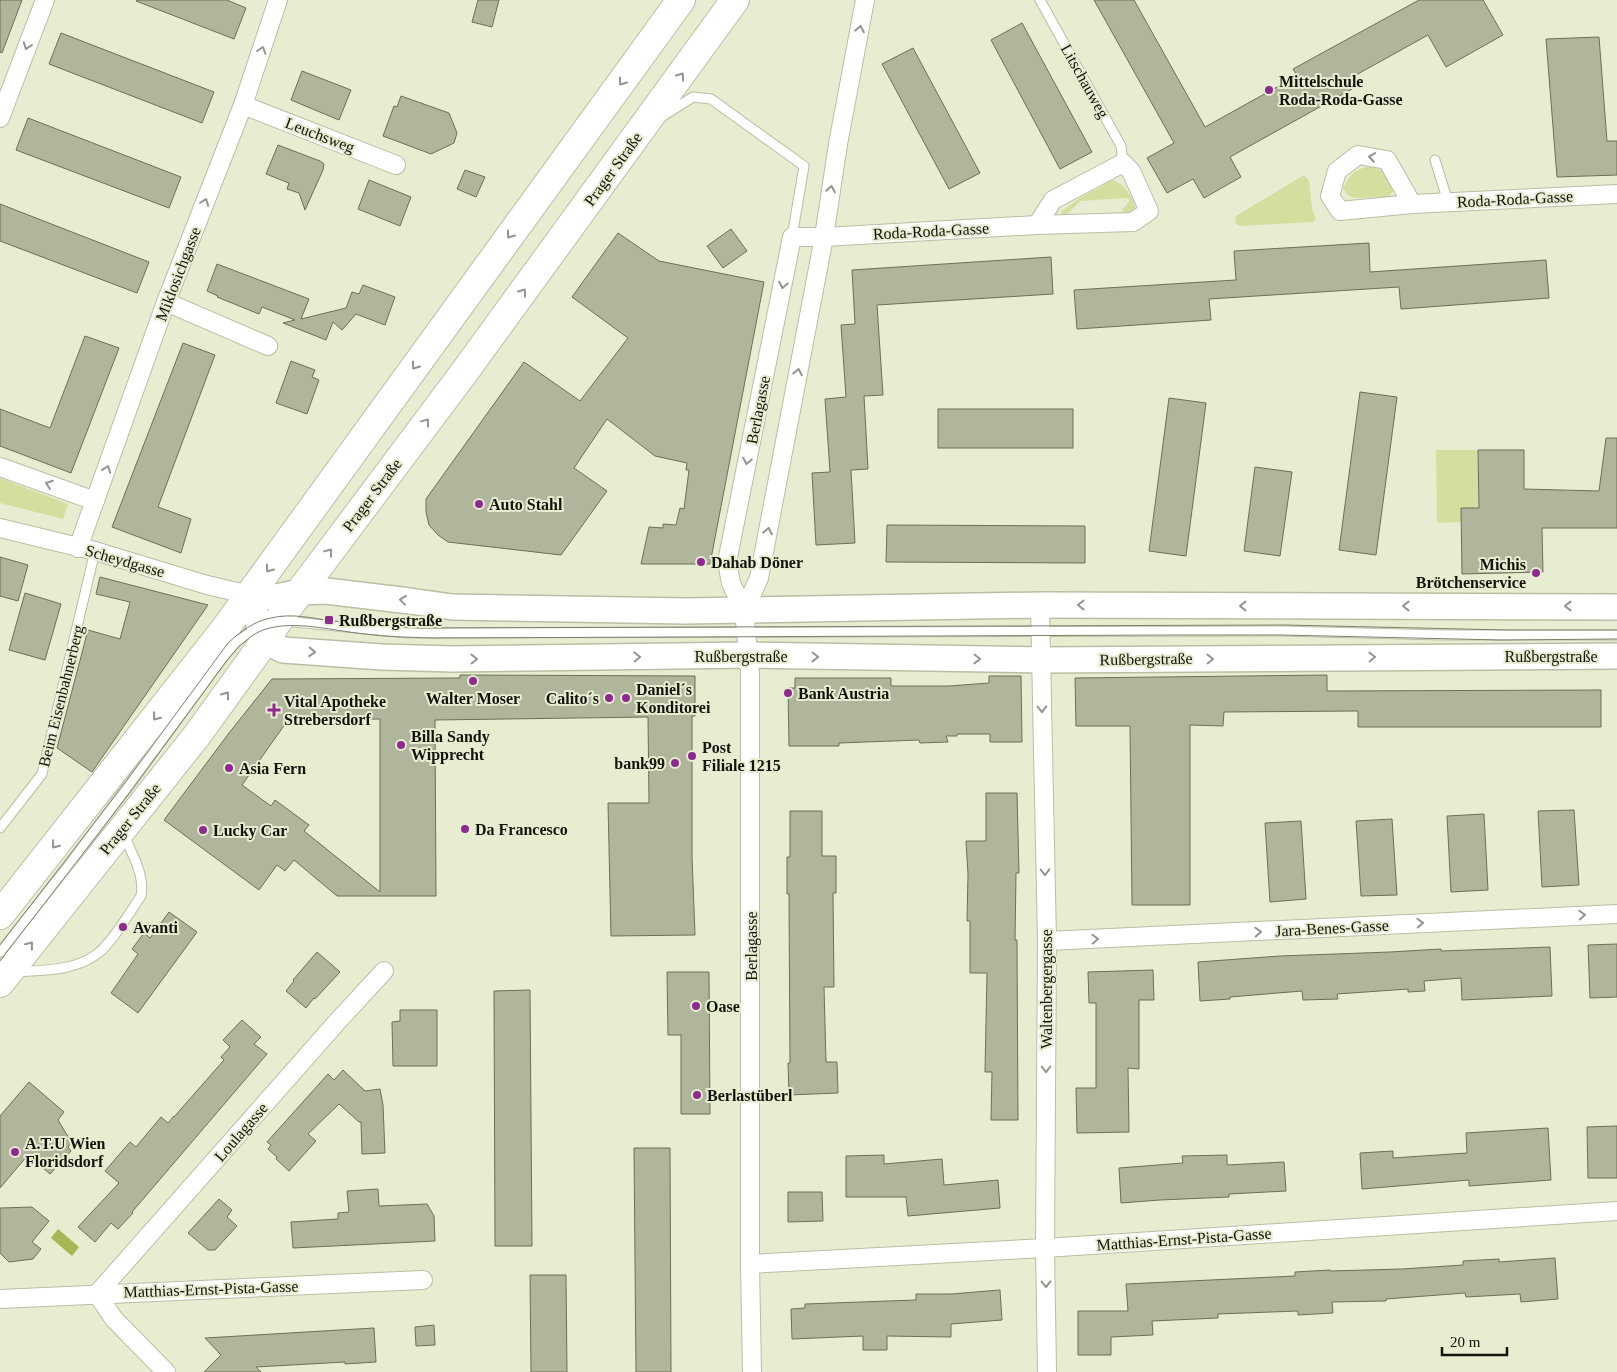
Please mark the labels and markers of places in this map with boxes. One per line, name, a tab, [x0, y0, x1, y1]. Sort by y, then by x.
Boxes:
place label: Mittelschule Roda-Roda-Gasse	[1279, 73, 1403, 108]
marker: Mittelschule Roda-Roda-Gasse	[1263, 84, 1275, 96]
place label: Auto Stahl	[489, 496, 563, 513]
marker: Auto Stahl	[473, 498, 485, 510]
place label: Dahab Döner	[711, 554, 803, 571]
marker: Dahab Döner	[695, 556, 707, 568]
place label: Michis Brötchenservice	[1416, 556, 1526, 591]
marker: Michis Brötchenservice	[1530, 567, 1542, 579]
place label: Rußbergstraße	[339, 612, 442, 630]
marker: Rußbergstraße	[323, 614, 335, 626]
marker: Walter Moser	[467, 675, 479, 687]
place label: Daniel´s Konditorei	[636, 681, 711, 716]
place label: Bank Austria	[798, 685, 889, 702]
marker: Bank Austria	[782, 687, 794, 699]
place label: Walter Moser	[426, 690, 520, 707]
place label: Calito´s	[546, 690, 599, 707]
marker: Calito´s	[603, 692, 615, 704]
marker: Daniel´s Konditorei	[620, 692, 632, 704]
place label: Vital Apotheke Strebersdorf	[284, 693, 386, 728]
marker: Vital Apotheke Strebersdorf	[268, 704, 280, 716]
place label: Billa Sandy Wipprecht	[411, 728, 490, 764]
marker: Billa Sandy Wipprecht	[395, 739, 407, 751]
place label: Post Filiale 1215	[702, 739, 781, 774]
marker: Post Filiale 1215	[686, 750, 698, 762]
place label: bank99	[614, 755, 665, 772]
marker: bank99	[669, 757, 681, 769]
place label: Asia Fern	[239, 760, 306, 777]
marker: Asia Fern	[223, 762, 235, 774]
place label: Da Francesco	[475, 821, 568, 838]
place label: Lucky Car	[213, 822, 287, 840]
marker: Da Francesco	[459, 823, 471, 835]
marker: Lucky Car	[197, 824, 209, 836]
place label: Avanti	[133, 919, 179, 936]
marker: Avanti	[117, 921, 129, 933]
place label: Oase	[706, 998, 740, 1015]
marker: Oase	[690, 1000, 702, 1012]
place label: Berlastüberl	[707, 1087, 793, 1104]
marker: Berlastüberl	[691, 1089, 703, 1101]
place label: A.T.U Wien Floridsdorf	[25, 1135, 106, 1170]
marker: A.T.U Wien Floridsdorf	[9, 1146, 21, 1158]

